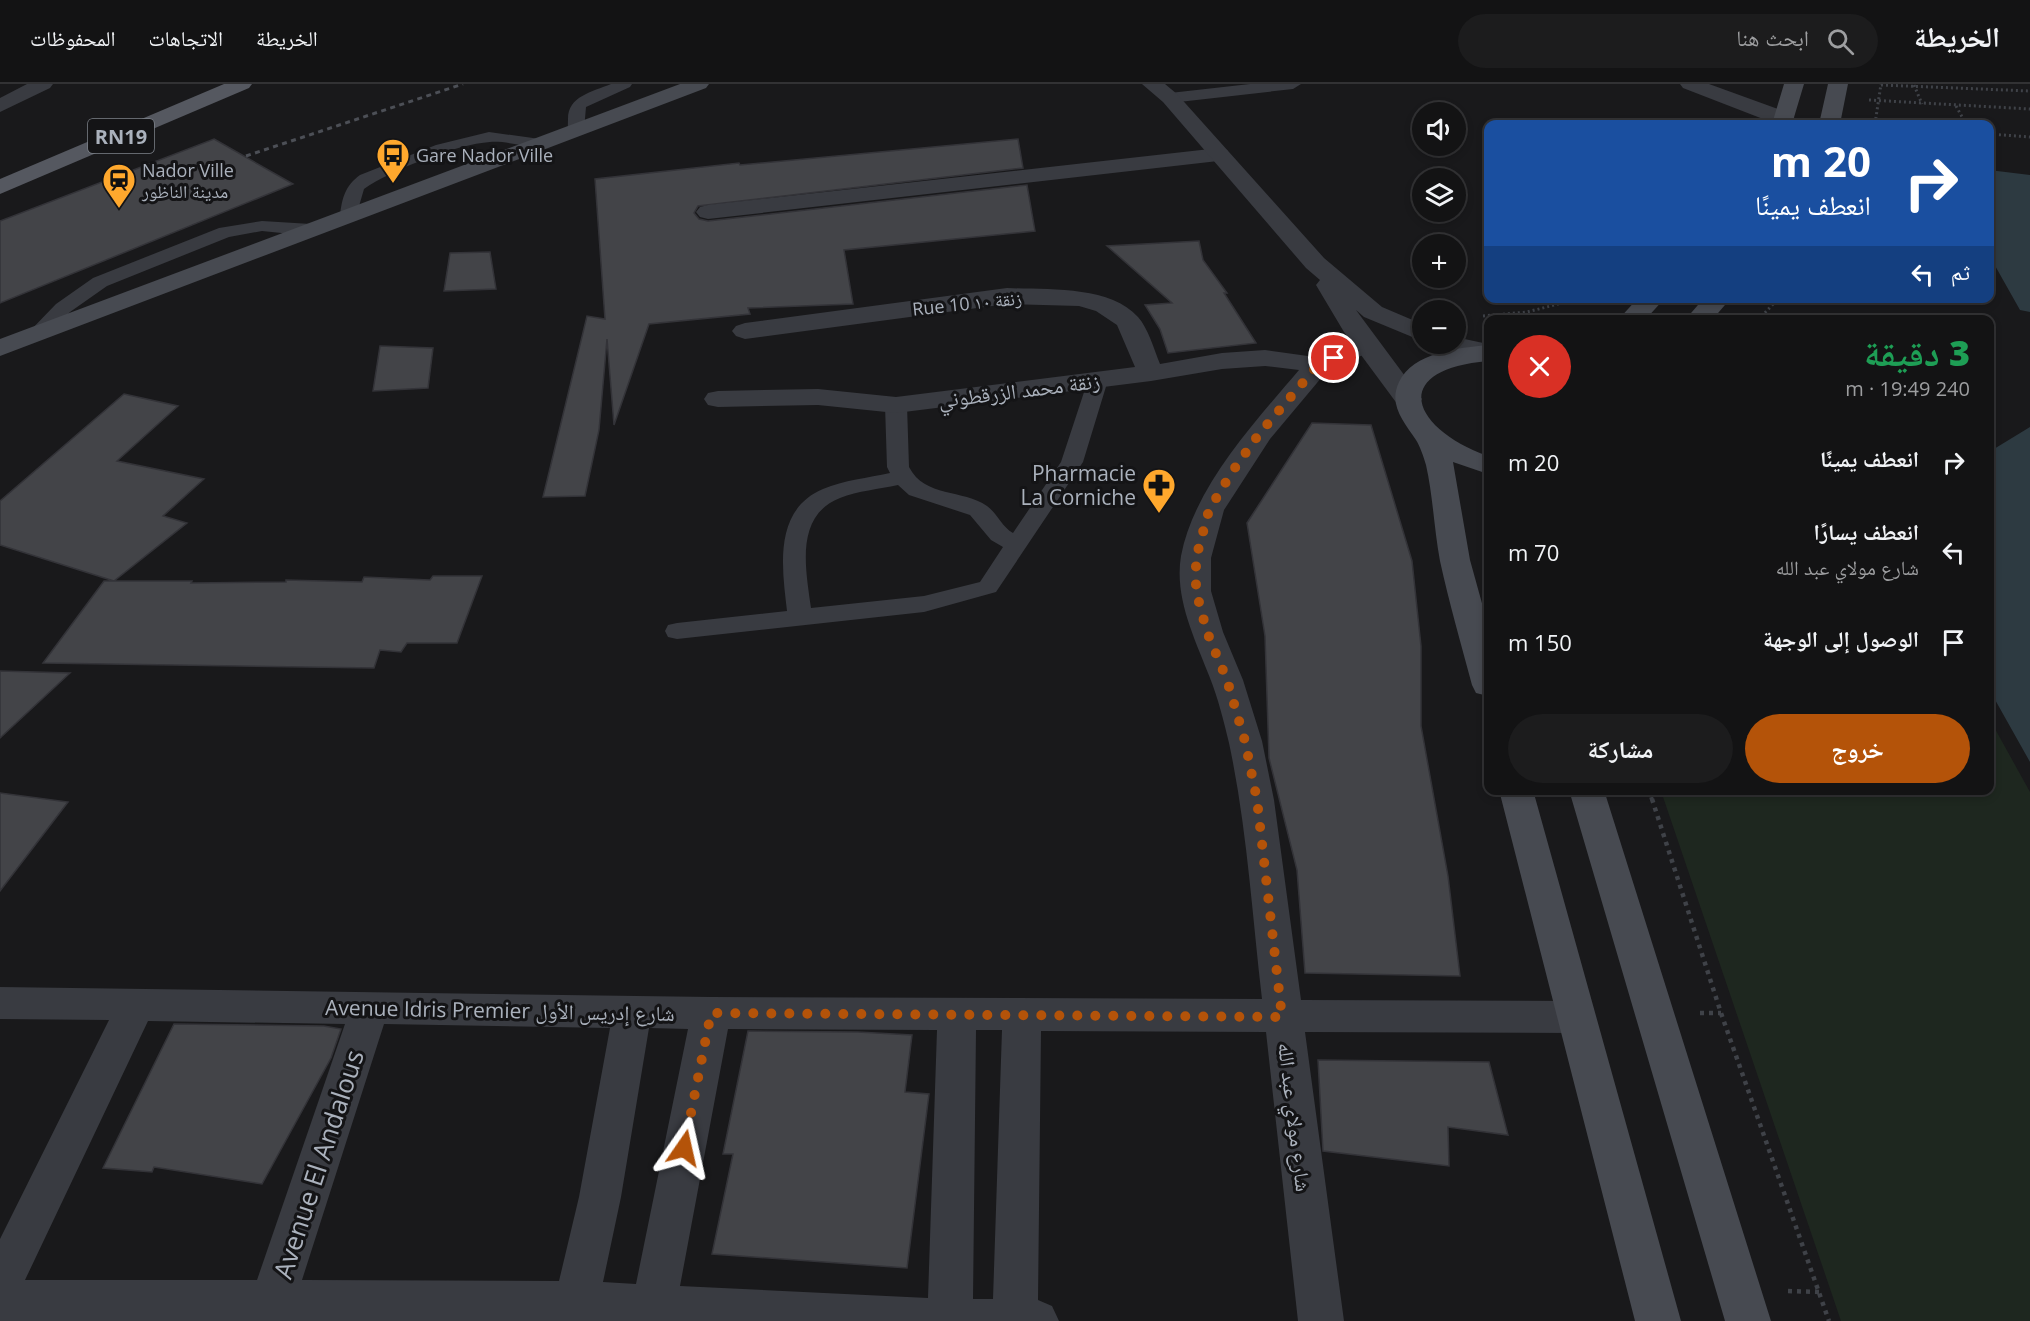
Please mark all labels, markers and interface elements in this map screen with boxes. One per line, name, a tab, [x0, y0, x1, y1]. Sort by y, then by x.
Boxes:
search box	[1458, 14, 1878, 68]
text: الخريطة	[1914, 17, 2000, 55]
text: ابحث هنا	[1736, 22, 1809, 52]
text: المحفوظات	[30, 24, 115, 52]
text: الاتجاهات	[148, 24, 223, 52]
text: الخريطة	[256, 24, 318, 52]
icon: search	[1824, 25, 1857, 58]
map controls	[1412, 102, 1466, 354]
button: sound	[1412, 102, 1466, 156]
road number: RN19	[88, 119, 154, 153]
text: 20 m	[1771, 132, 1871, 189]
bus stop icon: Gare Nador Ville	[375, 137, 411, 184]
place label: Gare Nador Ville	[416, 143, 553, 167]
icon: right	[1892, 144, 1970, 222]
place label: Nador Ville مدينة الناظور	[141, 158, 234, 203]
station icon: Nador Ville مدينة الناظور	[101, 162, 137, 209]
button: layers	[1412, 168, 1466, 222]
text: انعطف يمينًا	[1755, 186, 1871, 223]
button: +	[1412, 234, 1466, 288]
text: ثم	[1951, 256, 1970, 286]
icon: left	[1906, 258, 1939, 291]
street label: Rue 10 زنقة ١٠	[911, 285, 1023, 321]
button: −	[1412, 300, 1466, 354]
text: 3 دقيقة	[1864, 328, 1970, 377]
pin	[1308, 332, 1359, 383]
button: close	[1508, 335, 1571, 398]
icon: arrive	[1317, 341, 1350, 374]
street label: زنقة محمد الزرقطوني	[937, 366, 1102, 417]
text: 240 m · 19:49	[1845, 375, 1970, 402]
text: انعطف يمينًا	[1820, 443, 1919, 473]
icon: right	[1937, 446, 1970, 479]
text: 20 m	[1508, 447, 1559, 477]
place label: Pharmacie La Corniche	[1021, 459, 1136, 511]
pharmacy icon: Pharmacie La Corniche	[1141, 467, 1177, 514]
text: انعطف يسارًا	[1814, 516, 1919, 546]
icon: left	[1937, 536, 1970, 569]
text: 70 m	[1508, 537, 1559, 567]
text: شارع مولاي عبد الله	[1776, 554, 1919, 581]
text: الوصول إلى الوجهة	[1763, 623, 1919, 653]
icon: arrive	[1937, 626, 1970, 659]
text: 150 m	[1508, 627, 1572, 657]
button: مشاركة	[1508, 714, 1733, 783]
button: خروج	[1745, 714, 1970, 783]
street label: Avenue Idris Premier شارع إدريس الأول	[325, 993, 675, 1028]
street label: شارع مولاي عبد الله	[1269, 1041, 1318, 1194]
street label: Avenue El Andalous	[264, 1045, 372, 1283]
position arrow	[652, 1116, 716, 1180]

